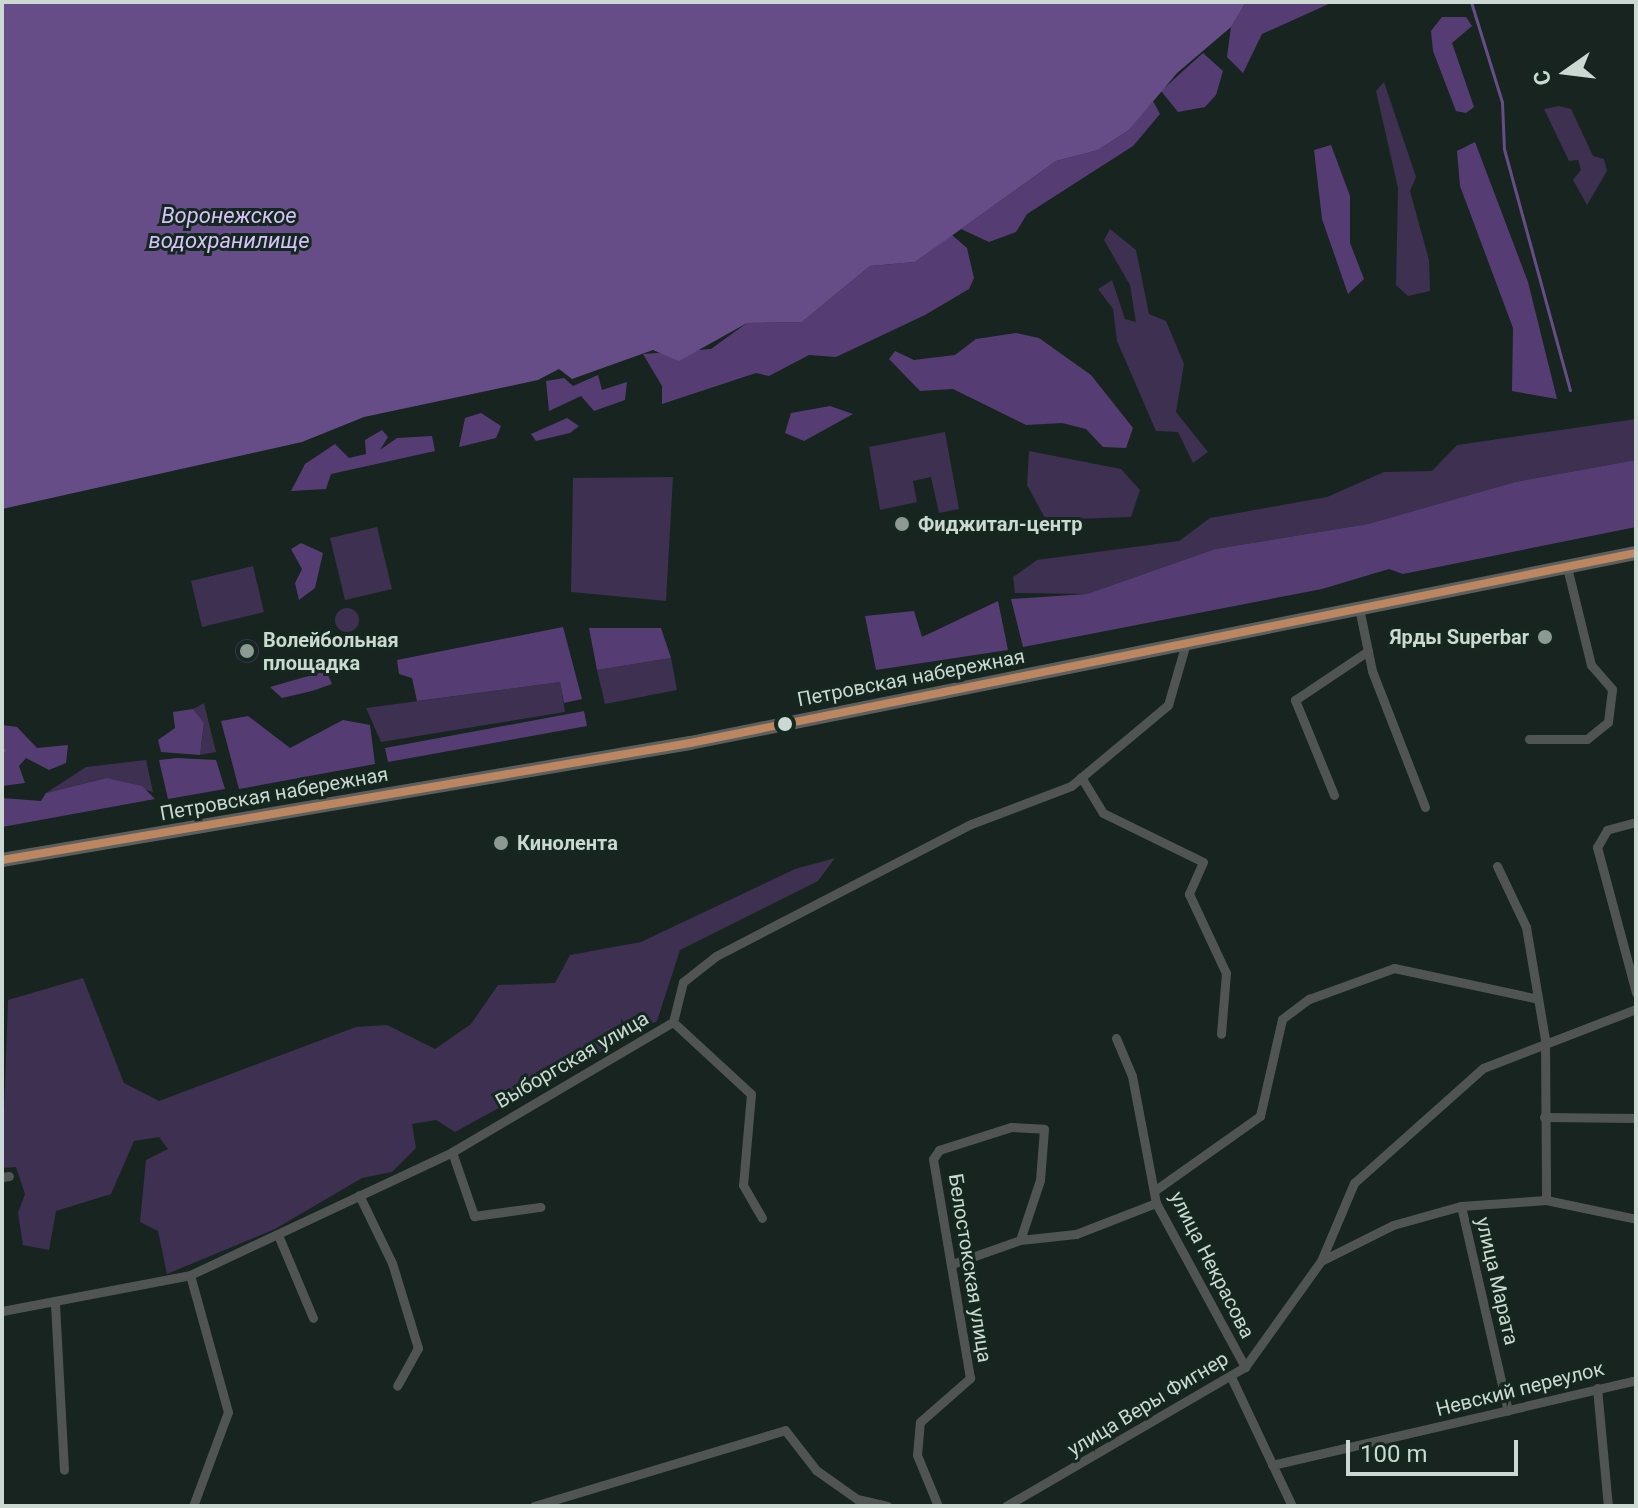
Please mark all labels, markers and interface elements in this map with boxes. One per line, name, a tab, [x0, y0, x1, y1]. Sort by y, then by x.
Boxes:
north arrow	[1526, 32, 1606, 112]
text: С	[1528, 68, 1556, 88]
water label: Воронежское водохранилище	[148, 202, 310, 254]
place label: Фиджитал-центр	[918, 512, 1082, 536]
marker: Фиджитал-центр	[893, 515, 911, 533]
place label: Ярды Superbar	[1390, 625, 1529, 649]
place label: Волейбольная площадка	[263, 628, 399, 675]
marker: Ярды Superbar	[1536, 628, 1554, 646]
marker: Волейбольная площадка	[238, 642, 256, 660]
street label: Петровская набережная	[795, 644, 1027, 712]
unlabelled marker	[777, 716, 793, 732]
street label: Петровская набережная	[158, 762, 390, 826]
place label: Кинолента	[517, 831, 618, 855]
marker: Кинолента	[492, 834, 510, 852]
street label: Выборгская улица	[491, 1006, 653, 1114]
street label: Белостокская улица	[943, 1172, 997, 1364]
street label: улица Некрасова	[1165, 1187, 1259, 1343]
street label: улица Марата	[1471, 1215, 1523, 1347]
street label: улица Веры Фигнер	[1063, 1346, 1233, 1462]
street label: Невский переулок	[1433, 1357, 1607, 1421]
scale bar	[1350, 1424, 1522, 1474]
text: 100 m	[1360, 1440, 1427, 1468]

